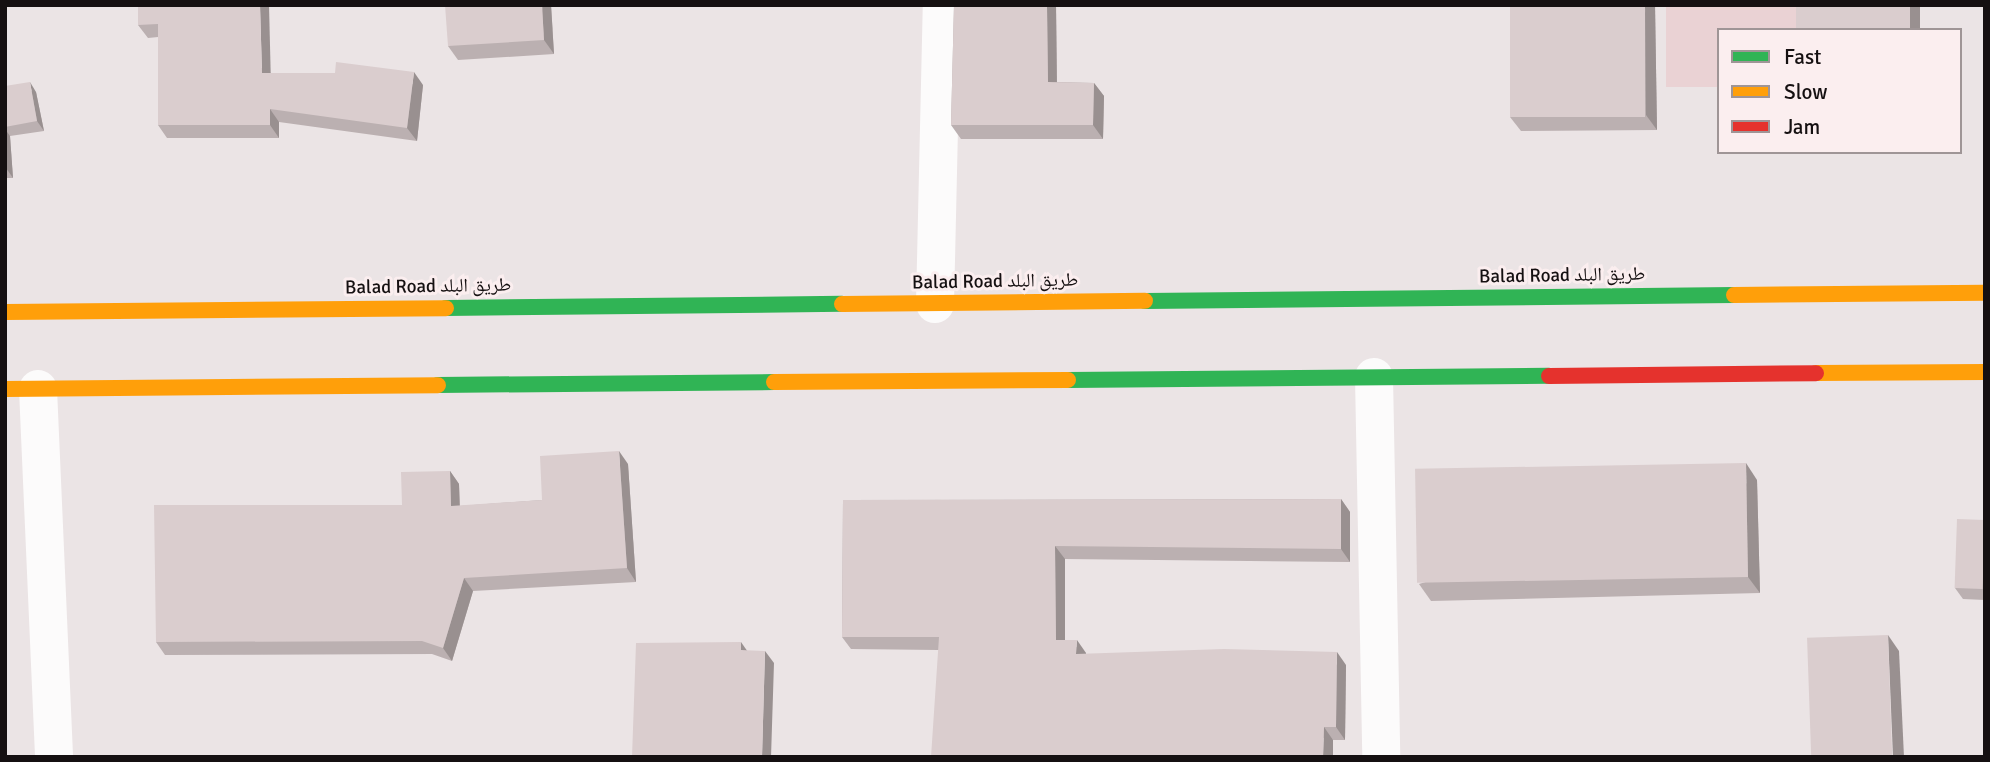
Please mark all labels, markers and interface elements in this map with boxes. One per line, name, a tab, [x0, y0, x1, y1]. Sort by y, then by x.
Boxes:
legend	[1717, 28, 1962, 154]
text: Fast	[1784, 44, 1821, 70]
text: Slow	[1784, 79, 1828, 105]
text: Jam	[1784, 114, 1820, 140]
street label: Balad Road طريق البلد	[1479, 263, 1645, 289]
street label: Balad Road طريق البلد	[912, 269, 1078, 295]
street label: Balad Road طريق البلد	[345, 274, 511, 300]

